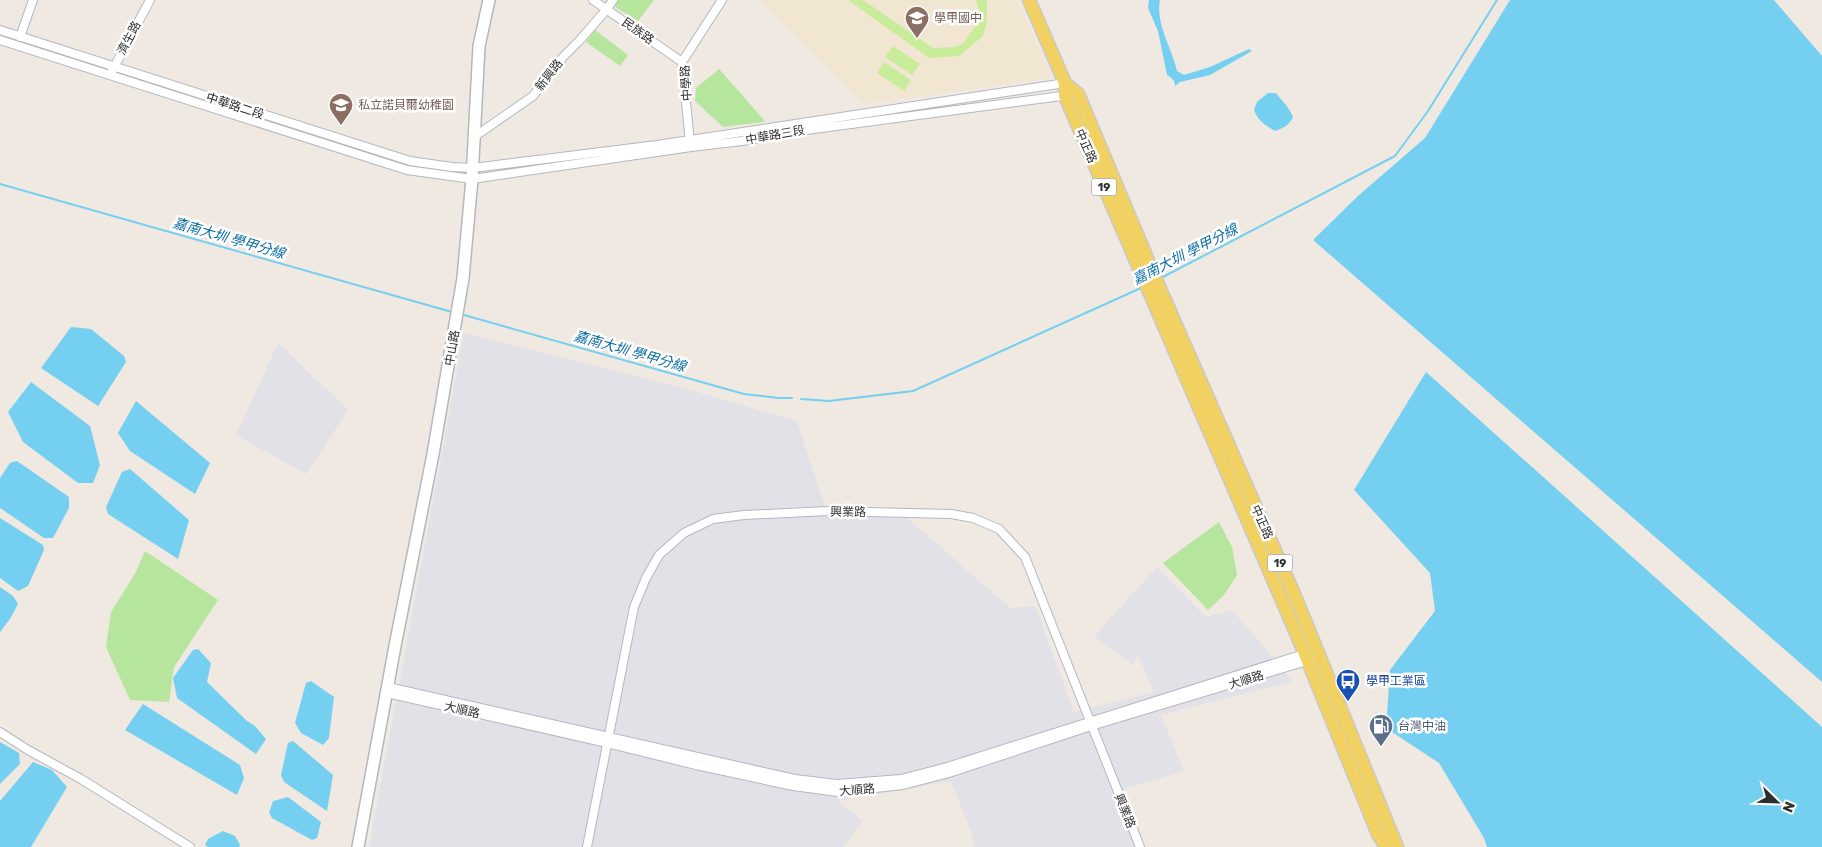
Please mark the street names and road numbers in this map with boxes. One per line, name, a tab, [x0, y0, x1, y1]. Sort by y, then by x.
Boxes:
street label: 民族路	[619, 15, 657, 47]
street label: 濟生路	[114, 19, 144, 57]
street label: 新興路	[532, 57, 566, 93]
street label: 中學路	[678, 65, 694, 101]
street label: 中華路二段	[204, 90, 266, 122]
street label: 中華路三段	[744, 123, 806, 147]
street label: 中正路	[1072, 127, 1100, 165]
road number: 19	[1092, 178, 1116, 196]
street label: 中山路	[442, 329, 462, 367]
street label: 中正路	[1248, 503, 1276, 541]
street label: 興業路	[830, 505, 866, 519]
road number: 19	[1268, 554, 1292, 572]
street label: 大順路	[1227, 668, 1265, 692]
street label: 大順路	[443, 699, 481, 721]
street label: 大順路	[838, 781, 876, 799]
street label: 興業路	[1112, 792, 1138, 830]

